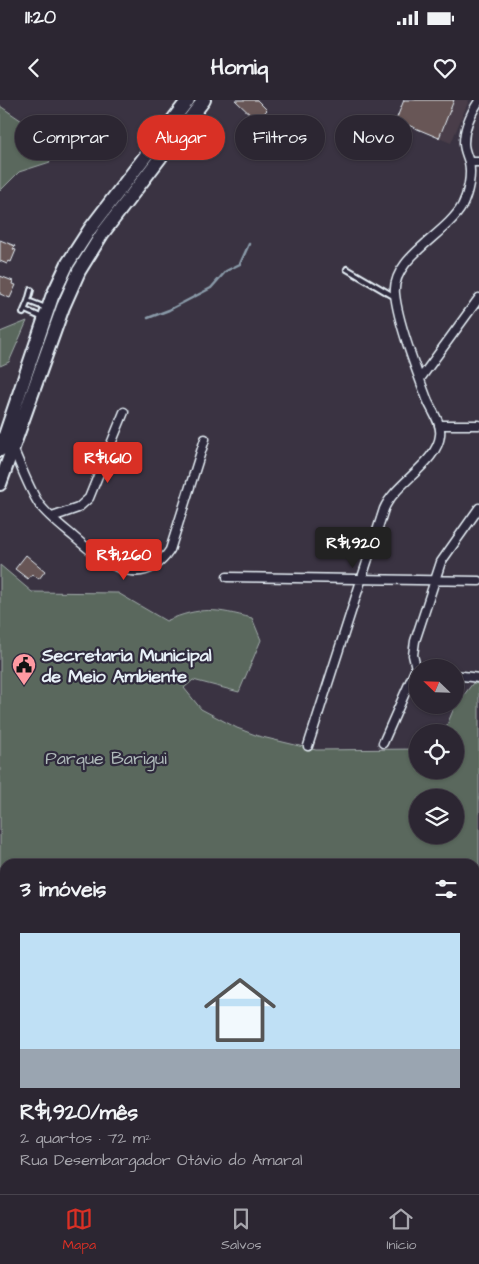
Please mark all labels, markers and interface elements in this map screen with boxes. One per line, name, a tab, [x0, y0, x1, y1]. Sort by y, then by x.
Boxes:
text: 11:20	[25, 4, 56, 31]
text: Homiq	[211, 52, 268, 83]
icon: back	[20, 54, 48, 82]
icon: heart	[431, 54, 459, 82]
chip: Comprar	[15, 115, 127, 160]
chip: Alugar	[137, 115, 225, 160]
chip: Filtros	[235, 115, 325, 160]
chip: Novo	[335, 115, 412, 160]
pin: R$1,610	[62, 442, 154, 484]
text: R$1,610	[84, 447, 132, 469]
pin: R$1,920	[307, 526, 399, 569]
text: R$1,920	[326, 532, 380, 554]
pin: R$1,260	[78, 538, 170, 581]
text: R$1,260	[97, 544, 151, 566]
place label: Secretaria Municipal de Meio Ambiente	[41, 643, 212, 689]
public building icon: Secretaria Municipal de Meio Ambiente	[11, 652, 37, 686]
north arrow	[409, 659, 464, 714]
map controls	[409, 659, 464, 844]
button: locate	[409, 724, 464, 779]
park label: Parque Barigui	[45, 746, 167, 772]
button: layers	[409, 789, 464, 844]
text: 3 imóveis	[20, 875, 106, 904]
icon: filters	[432, 875, 460, 903]
icon: home	[195, 965, 285, 1055]
text: R$1,920/mês	[20, 1098, 138, 1127]
text: 2 quartos · 72 m²	[20, 1127, 151, 1149]
text: Rua Desembargador Otávio do Amaral	[20, 1149, 302, 1171]
tab: Mapa	[62, 1205, 96, 1255]
tab: Salvos	[221, 1205, 261, 1255]
tab: Início	[386, 1205, 417, 1255]

